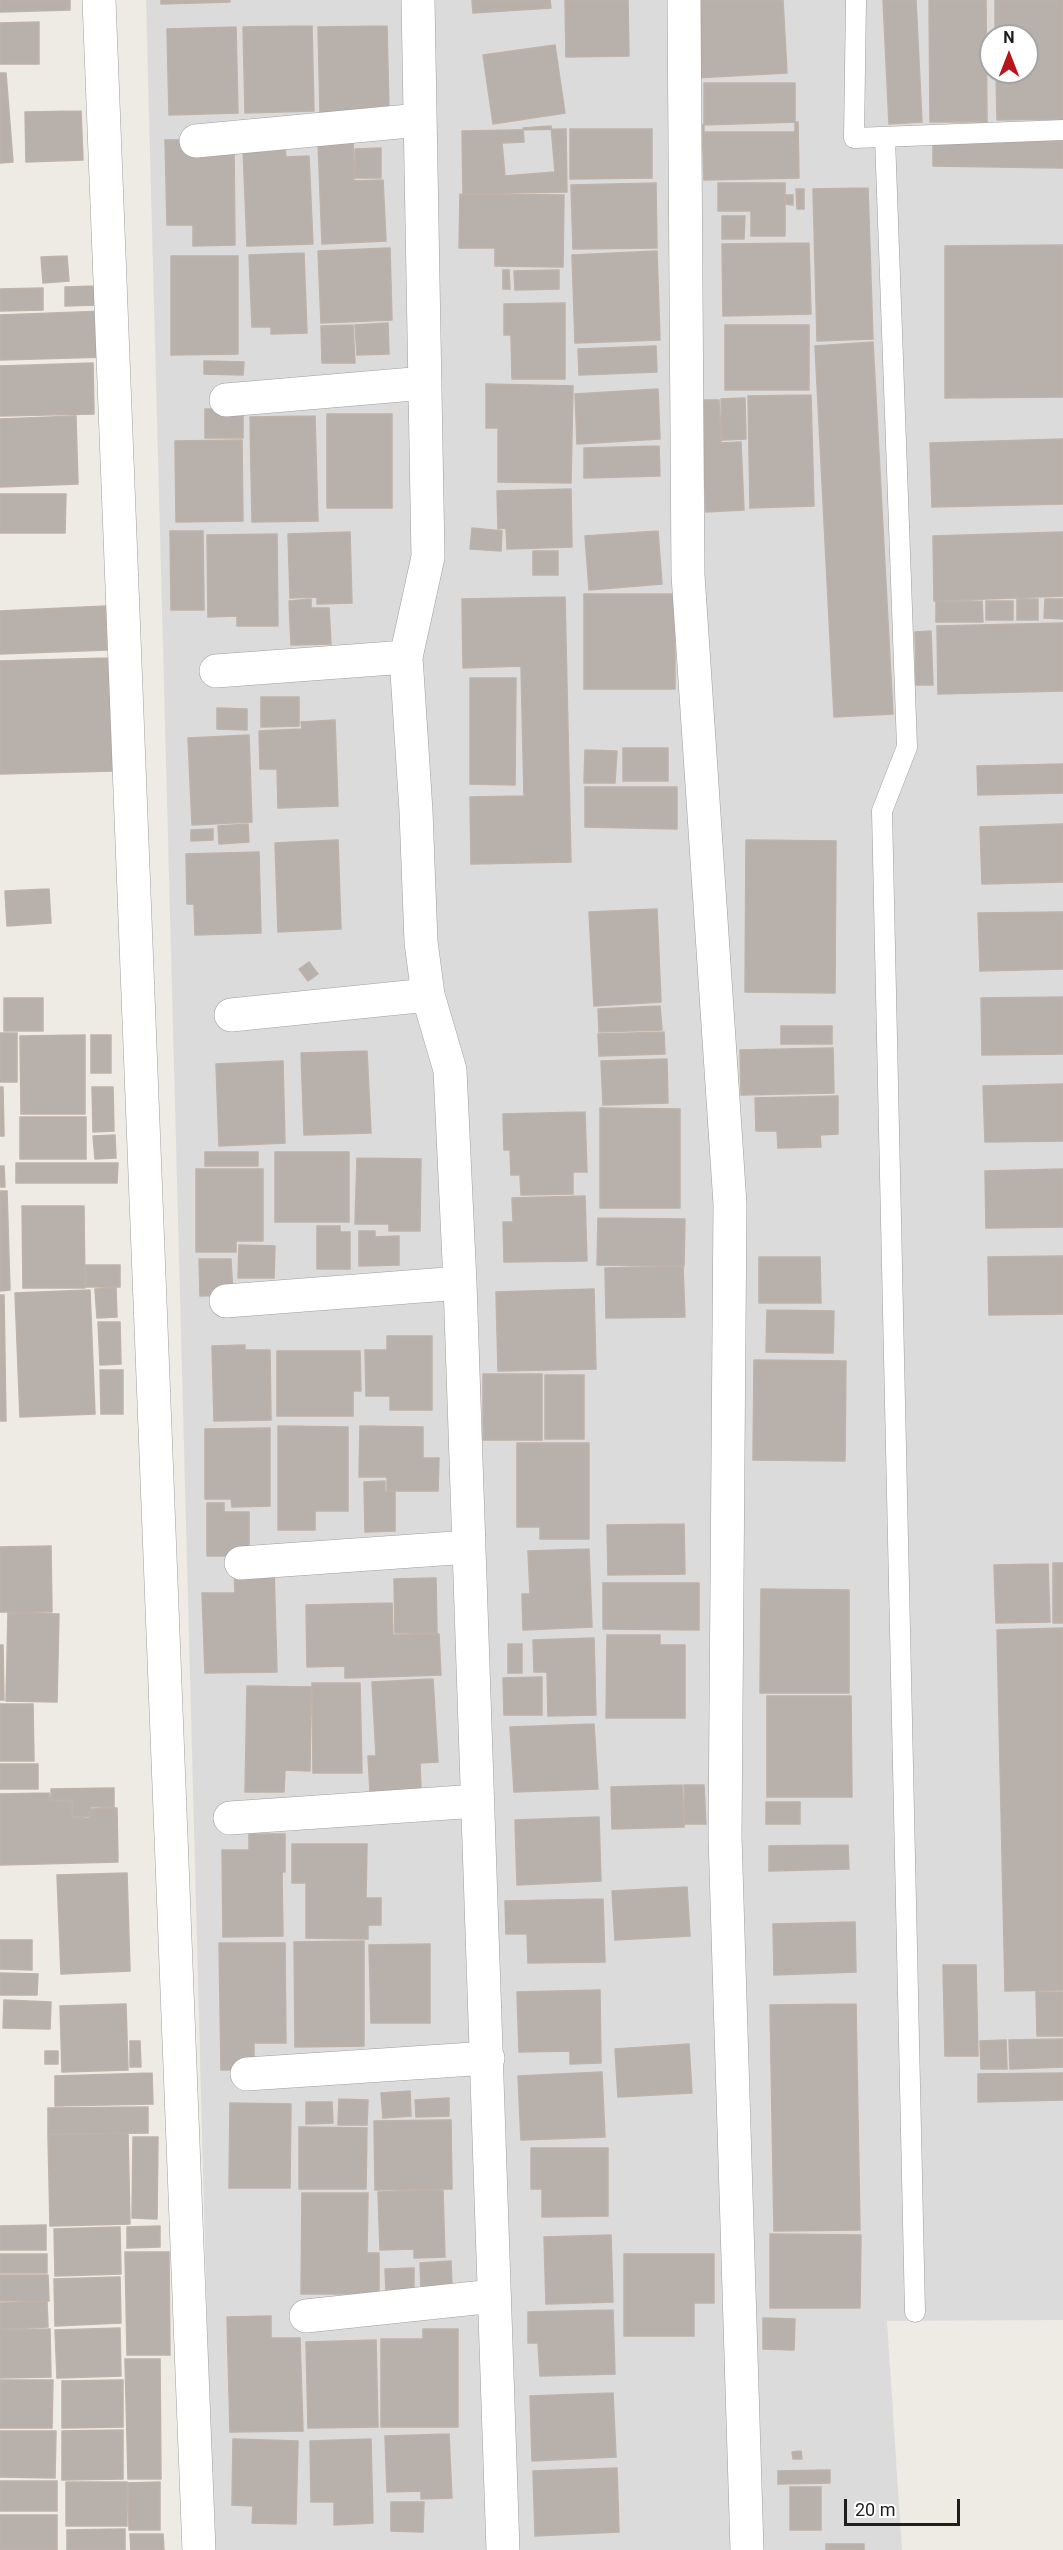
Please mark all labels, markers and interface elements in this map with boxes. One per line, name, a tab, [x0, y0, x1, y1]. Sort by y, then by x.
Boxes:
north arrow	[979, 24, 1039, 84]
text: N	[1003, 28, 1015, 47]
scale bar	[847, 2487, 962, 2525]
text: 20 m	[855, 2499, 895, 2520]

